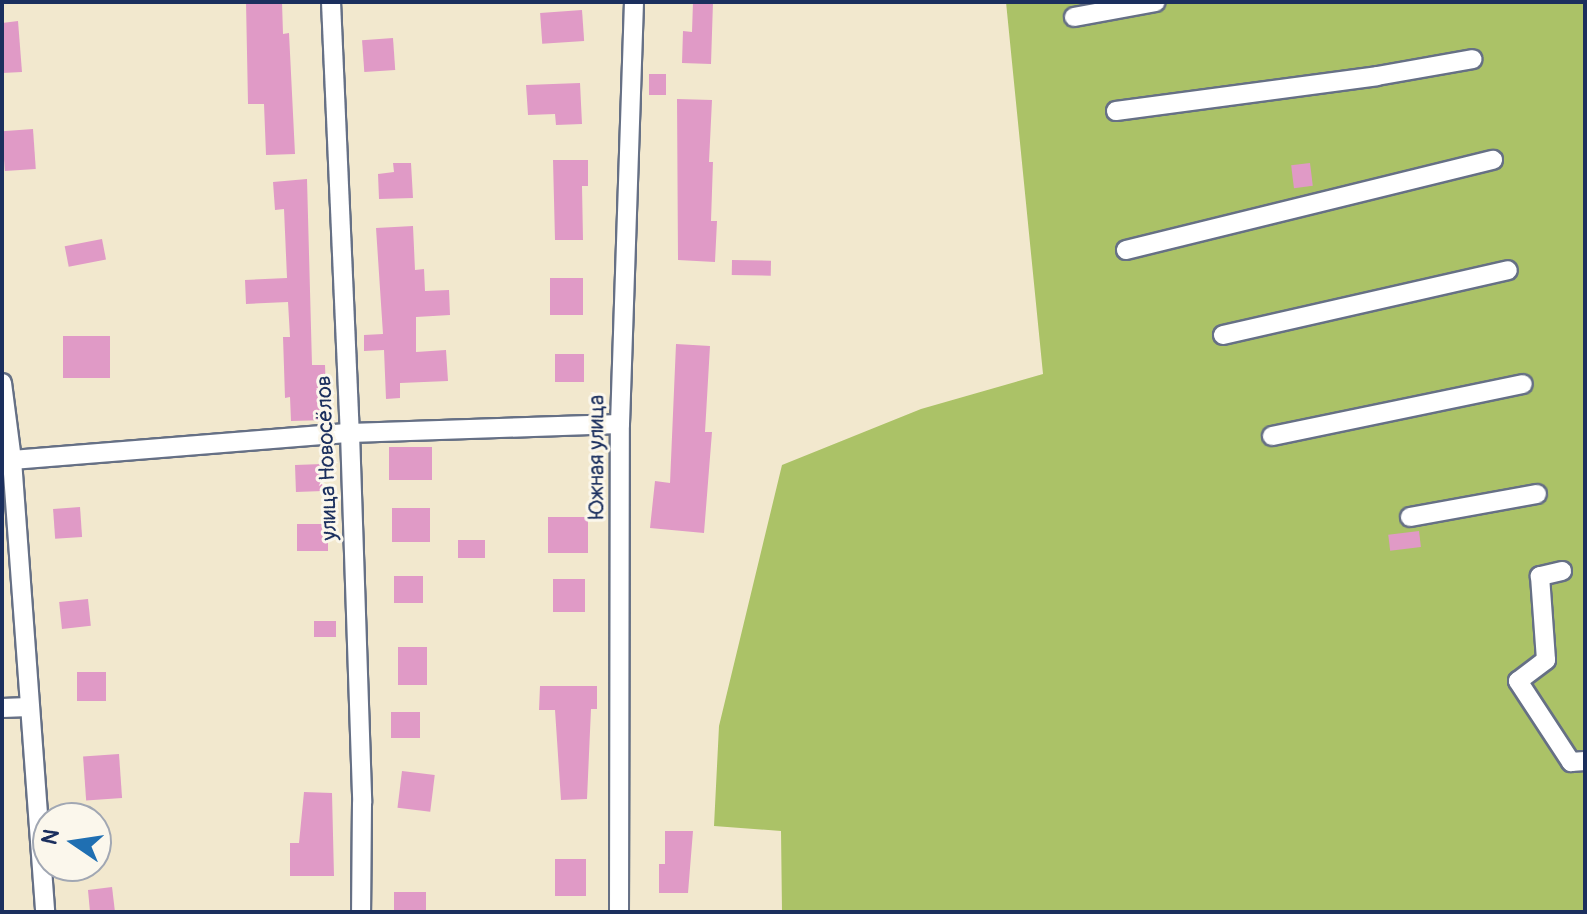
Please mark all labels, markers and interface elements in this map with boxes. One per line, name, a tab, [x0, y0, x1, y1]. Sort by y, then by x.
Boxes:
street label: улица Новосёлов	[311, 375, 343, 541]
street label: Южная улица	[584, 395, 610, 519]
north arrow	[32, 802, 112, 882]
text: N	[35, 827, 66, 847]

